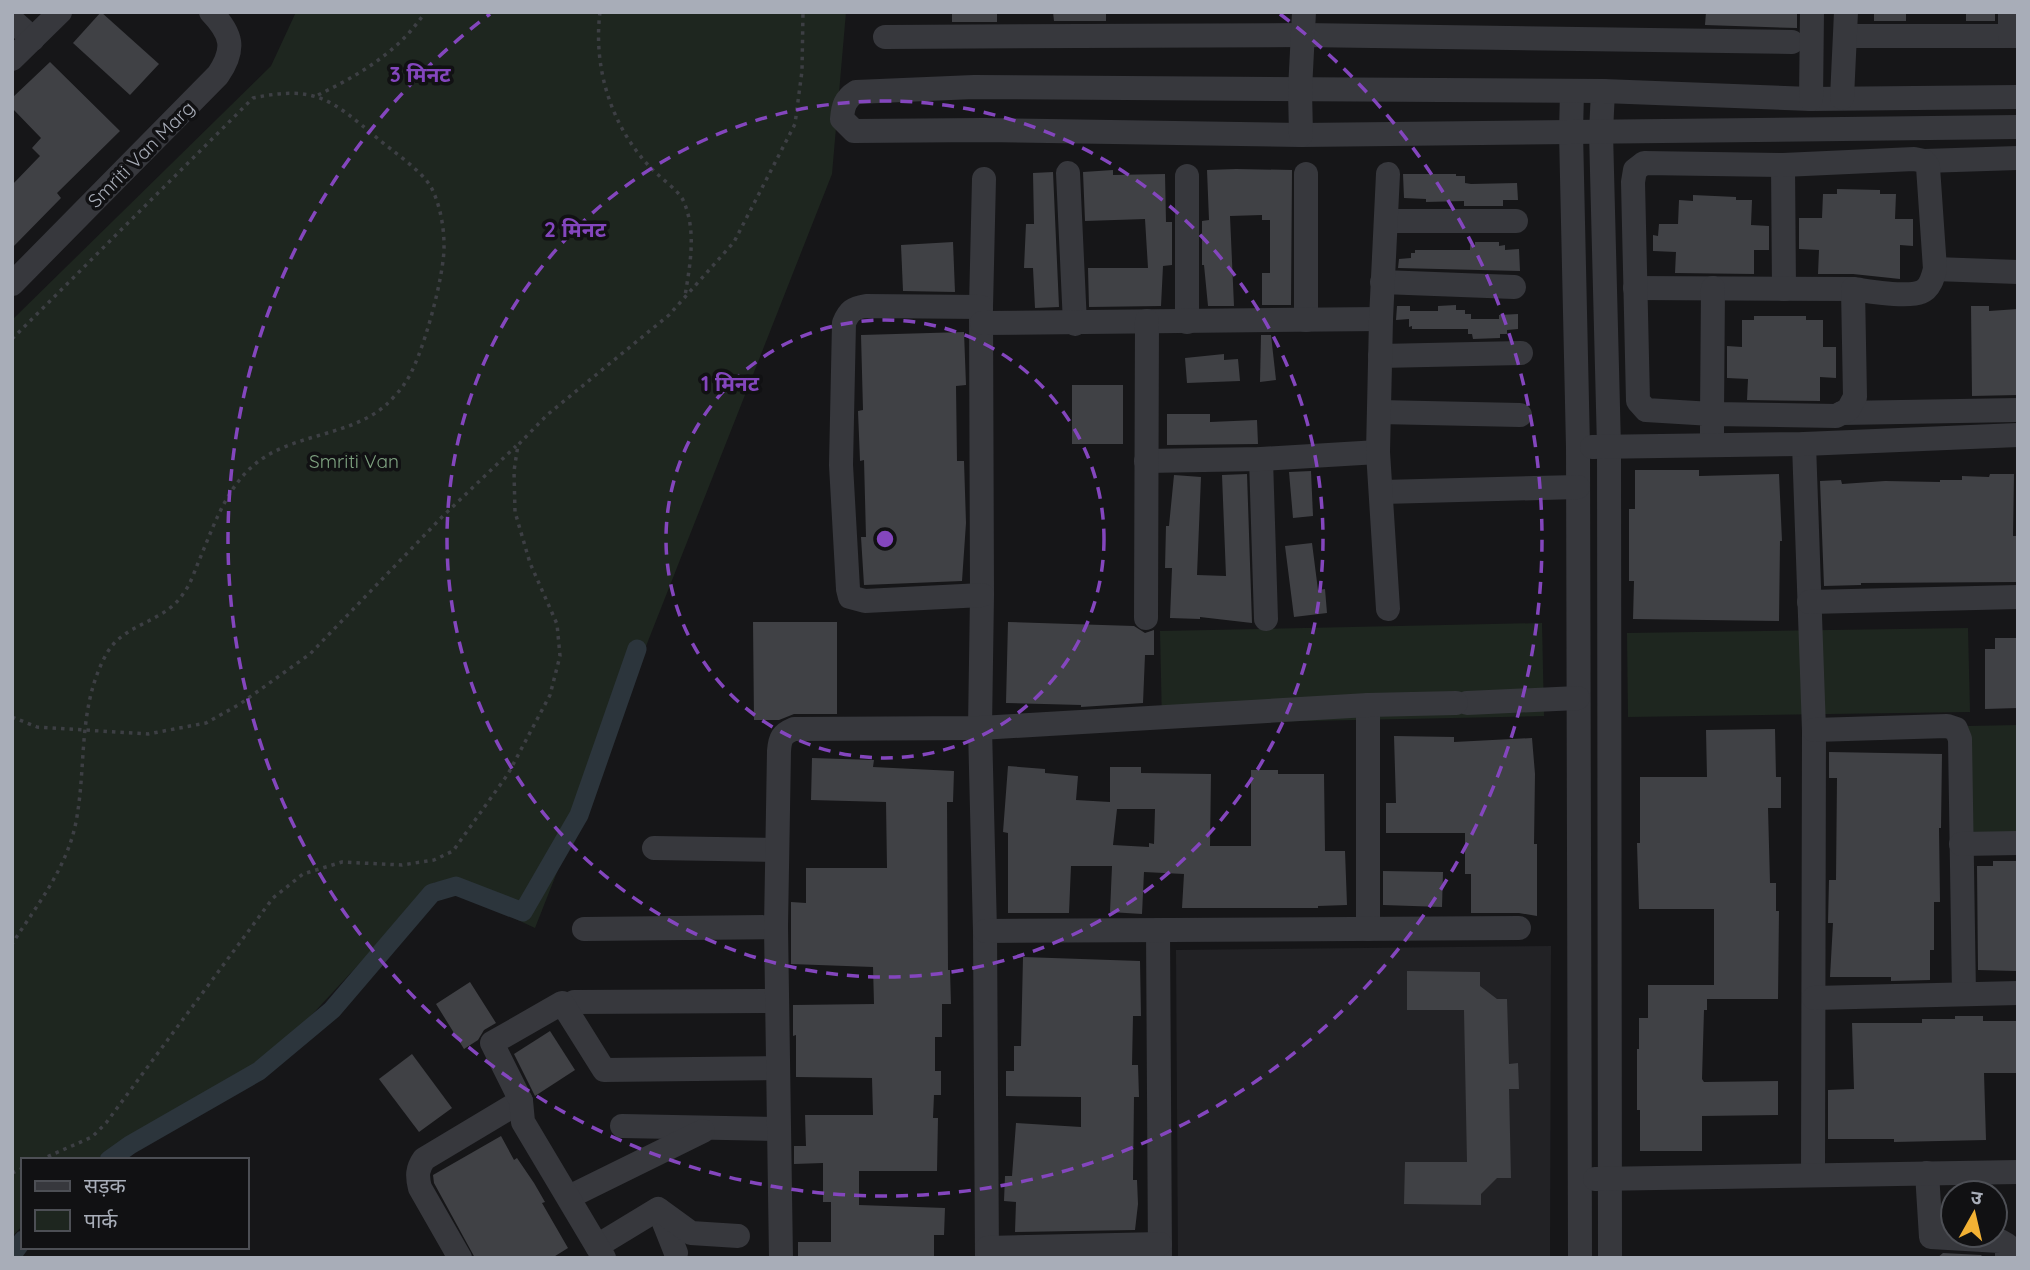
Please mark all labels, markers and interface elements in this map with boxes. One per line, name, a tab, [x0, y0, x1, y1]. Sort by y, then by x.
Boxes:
text: 3 मिनट	[389, 61, 451, 87]
street label: Smriti Van Marg	[83, 96, 199, 212]
text: 2 मिनट	[544, 216, 607, 242]
text: 1 मिनट	[701, 370, 760, 396]
park label: Smriti Van	[309, 449, 399, 473]
centre of rings	[873, 527, 897, 551]
legend	[21, 1158, 248, 1249]
text: सड़क	[84, 1172, 126, 1198]
north arrow	[1939, 1179, 2009, 1249]
text: उ	[1969, 1185, 1984, 1210]
text: पार्क	[84, 1207, 118, 1233]

